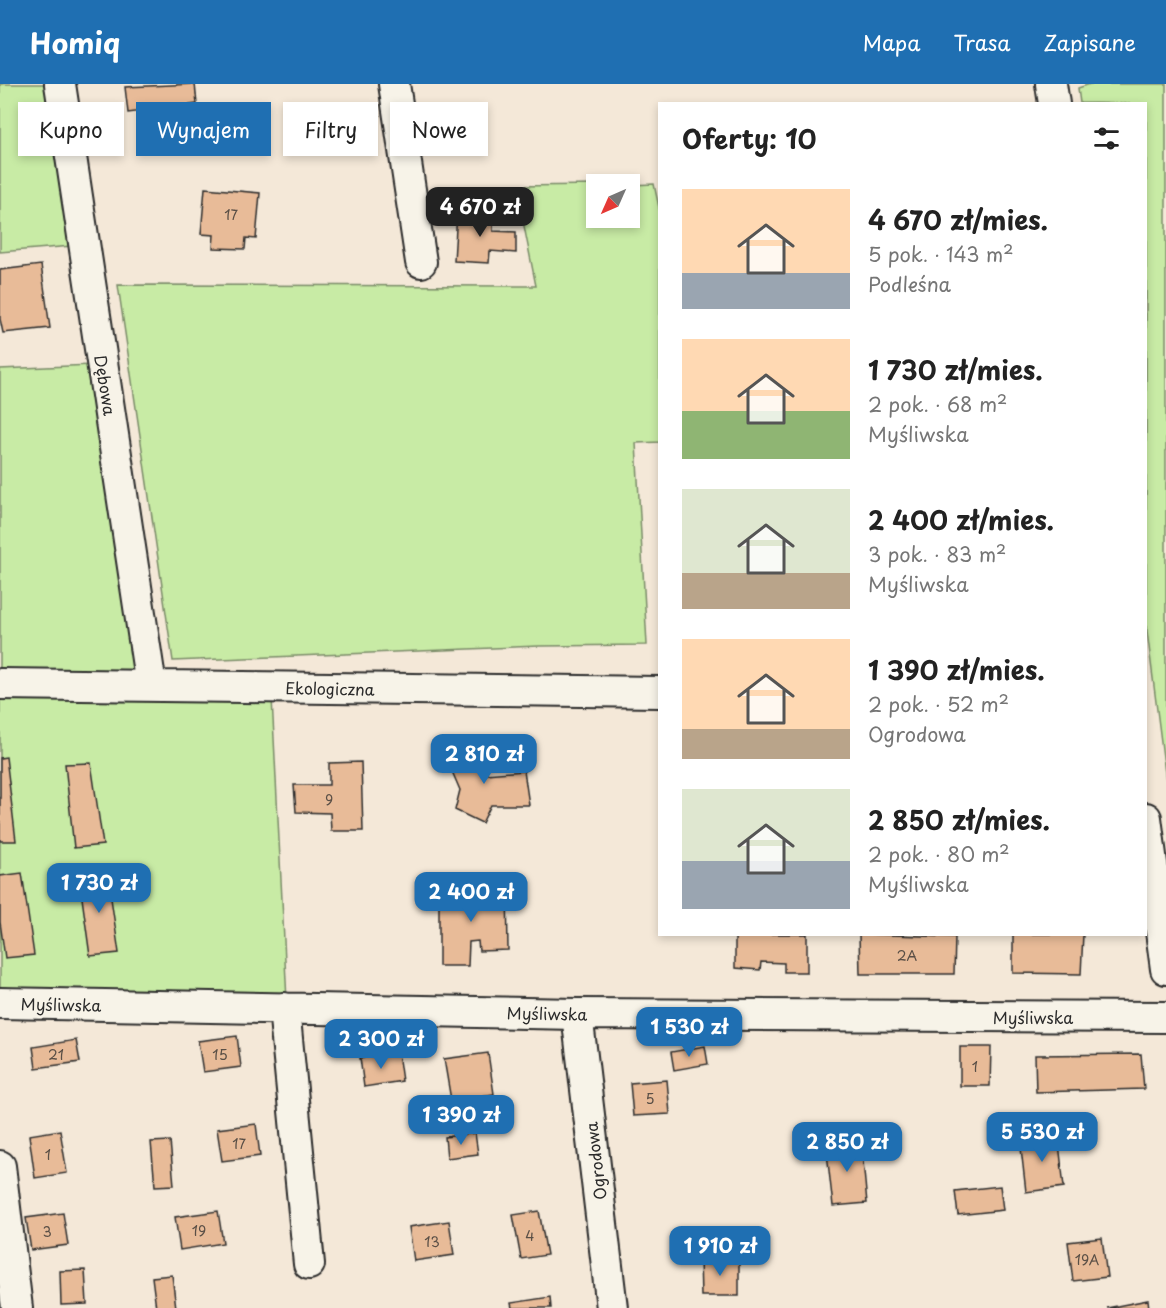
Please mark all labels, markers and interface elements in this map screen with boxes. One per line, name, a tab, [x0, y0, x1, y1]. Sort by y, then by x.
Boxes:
text: Homiq	[30, 21, 120, 64]
text: Mapa	[863, 26, 920, 58]
text: Trasa	[953, 26, 1010, 58]
text: Zapisane	[1043, 26, 1136, 58]
chip: Kupno	[18, 102, 124, 156]
chip: Wynajem	[136, 102, 271, 156]
chip: Filtry	[283, 102, 378, 156]
chip: Nowe	[390, 102, 488, 156]
text: Oferty: 10	[682, 119, 817, 158]
icon: filters	[1090, 122, 1123, 155]
north arrow	[586, 174, 640, 228]
map controls	[586, 174, 640, 228]
pin: 4 670 zł	[418, 187, 542, 238]
text: 4 670 zł	[440, 191, 520, 221]
text: 4 670 zł/mies.	[868, 200, 1048, 239]
house number: 17	[224, 204, 238, 225]
icon: home	[730, 213, 802, 285]
text: 5 pok. · 143 m²	[868, 239, 1014, 269]
text: Podleśna	[868, 269, 951, 299]
text: 1 730 zł/mies.	[868, 350, 1043, 389]
street label: Dębowa	[89, 353, 123, 417]
icon: home	[730, 363, 802, 435]
text: 2 pok. · 68 m²	[868, 389, 1007, 419]
text: Myśliwska	[868, 419, 969, 449]
text: 2 400 zł/mies.	[868, 500, 1054, 539]
icon: home	[730, 513, 802, 585]
text: 3 pok. · 83 m²	[868, 539, 1006, 569]
text: Myśliwska	[868, 569, 969, 599]
text: 1 390 zł/mies.	[868, 650, 1045, 689]
icon: home	[730, 663, 802, 735]
street label: Ekologiczna	[285, 675, 375, 701]
text: 2 pok. · 52 m²	[868, 689, 1009, 719]
text: Ogrodowa	[868, 719, 966, 749]
pin: 2 810 zł	[422, 734, 546, 785]
text: 2 810 zł	[445, 738, 523, 768]
house number: 9	[325, 789, 333, 810]
text: 2 850 zł/mies.	[868, 800, 1050, 839]
icon: home	[730, 813, 802, 885]
text: 2 pok. · 80 m²	[868, 839, 1010, 869]
pin: 1 730 zł	[37, 863, 161, 914]
text: 1 730 zł	[61, 867, 137, 897]
text: Myśliwska	[868, 869, 969, 899]
pin: 2 400 zł	[409, 872, 533, 923]
text: 2 400 zł	[429, 876, 513, 906]
house number: 2A	[897, 945, 918, 966]
street label: Myśliwska	[21, 991, 102, 1017]
street label: Myśliwska	[507, 1000, 588, 1026]
street label: Myśliwska	[993, 1005, 1073, 1029]
pin: 1 530 zł	[627, 1007, 751, 1058]
text: 1 530 zł	[650, 1011, 728, 1041]
pin: 2 300 zł	[319, 1019, 443, 1070]
text: 2 300 zł	[339, 1023, 423, 1053]
house number: 21	[48, 1044, 64, 1065]
house number: 15	[212, 1044, 228, 1065]
house number: 1	[972, 1056, 978, 1077]
house number: 5	[645, 1088, 655, 1109]
pin: 1 390 zł	[399, 1095, 523, 1146]
text: 1 390 zł	[422, 1099, 500, 1129]
pin: 5 530 zł	[980, 1112, 1104, 1163]
text: 5 530 zł	[1001, 1116, 1083, 1146]
street label: Ogrodowa	[578, 1121, 612, 1201]
pin: 2 850 zł	[785, 1122, 909, 1173]
text: 2 850 zł	[806, 1126, 888, 1156]
house number: 17	[232, 1133, 246, 1154]
house number: 1	[45, 1144, 51, 1165]
house number: 19	[192, 1220, 206, 1241]
house number: 3	[42, 1221, 52, 1242]
house number: 4	[525, 1225, 535, 1246]
pin: 1 910 zł	[658, 1226, 782, 1277]
text: 1 910 zł	[683, 1230, 757, 1260]
house number: 13	[424, 1231, 440, 1252]
house number: 19A	[1075, 1249, 1100, 1270]

